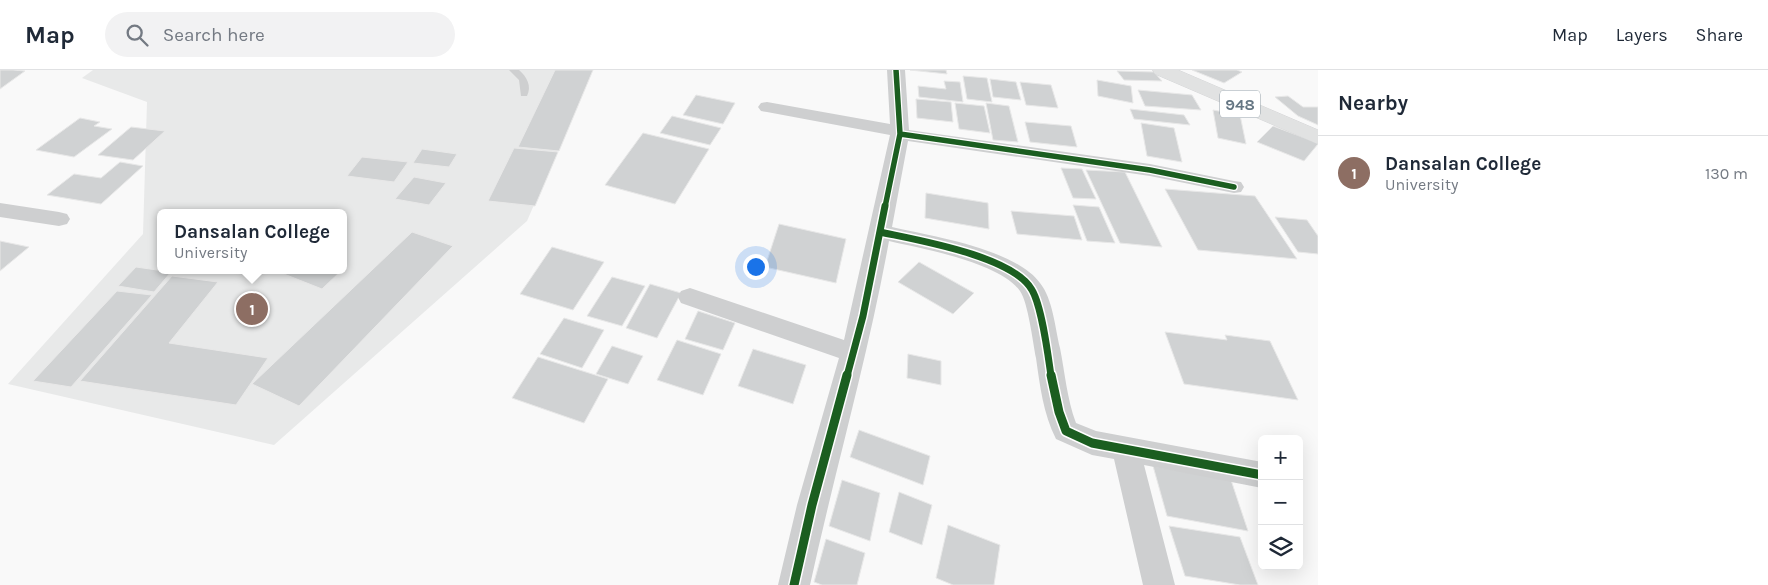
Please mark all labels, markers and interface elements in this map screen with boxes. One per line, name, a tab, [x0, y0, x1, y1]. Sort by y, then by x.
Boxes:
search box	[105, 12, 455, 57]
text: Map	[25, 21, 75, 49]
icon: search	[123, 21, 151, 49]
text: Search here	[163, 24, 265, 46]
text: Map	[1552, 24, 1588, 46]
text: Layers	[1616, 24, 1668, 46]
text: Share	[1696, 24, 1743, 46]
road number: 948	[1220, 90, 1260, 118]
text: Nearby	[1338, 91, 1408, 115]
text: Dansalan College	[1385, 153, 1541, 175]
text: 1	[1351, 164, 1357, 183]
text: 130 m	[1705, 164, 1748, 183]
text: University	[1385, 175, 1459, 194]
popup	[157, 209, 347, 274]
text: Dansalan College	[174, 221, 330, 243]
text: University	[174, 243, 247, 262]
your location	[743, 254, 769, 280]
pin: 1	[236, 290, 268, 328]
map controls	[1258, 435, 1303, 570]
button: +	[1258, 435, 1303, 480]
button: −	[1258, 480, 1303, 525]
button: layers	[1258, 525, 1303, 570]

